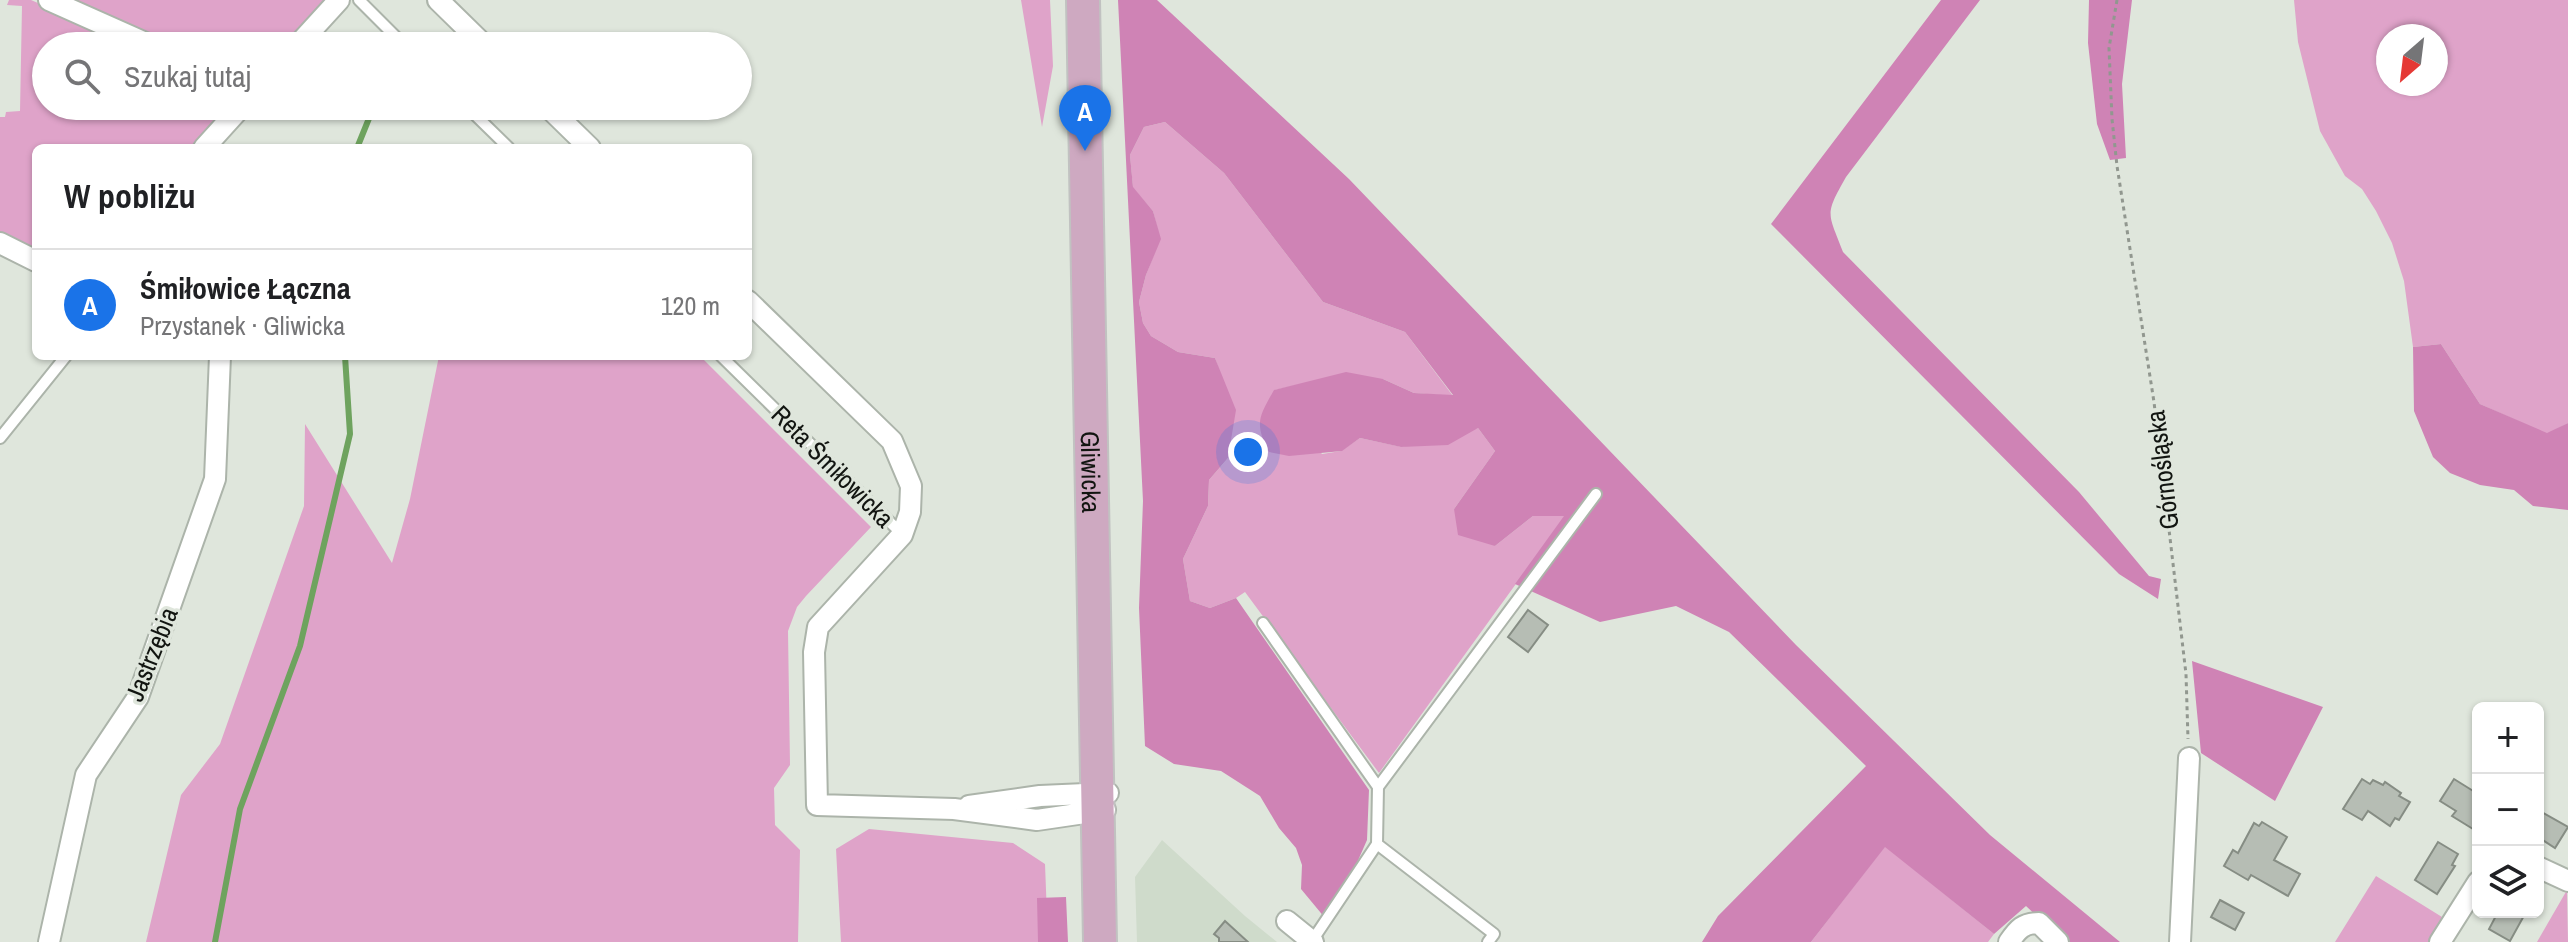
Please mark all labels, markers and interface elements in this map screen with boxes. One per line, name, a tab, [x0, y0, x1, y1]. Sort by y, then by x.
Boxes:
north arrow	[2376, 24, 2448, 96]
search box	[32, 32, 752, 120]
icon: search	[60, 54, 104, 98]
text: Szukaj tutaj	[124, 56, 251, 96]
pin: A	[1059, 85, 1111, 151]
text: W pobliżu	[64, 173, 196, 219]
text: Śmiłowice Łączna	[140, 268, 351, 308]
text: A	[82, 288, 98, 323]
text: 120 m	[661, 288, 720, 323]
text: Przystanek · Gliwicka	[140, 308, 345, 343]
street label: Reta Śmiłowicka	[764, 397, 902, 535]
street label: Górnośląska	[2137, 408, 2187, 532]
street label: Gliwicka	[1073, 431, 1110, 513]
your location	[1228, 432, 1268, 472]
street label: Jastrzębia	[116, 602, 186, 706]
map controls	[2472, 702, 2544, 918]
button: +	[2472, 702, 2544, 774]
button: −	[2472, 774, 2544, 846]
button: layers	[2472, 846, 2544, 918]

